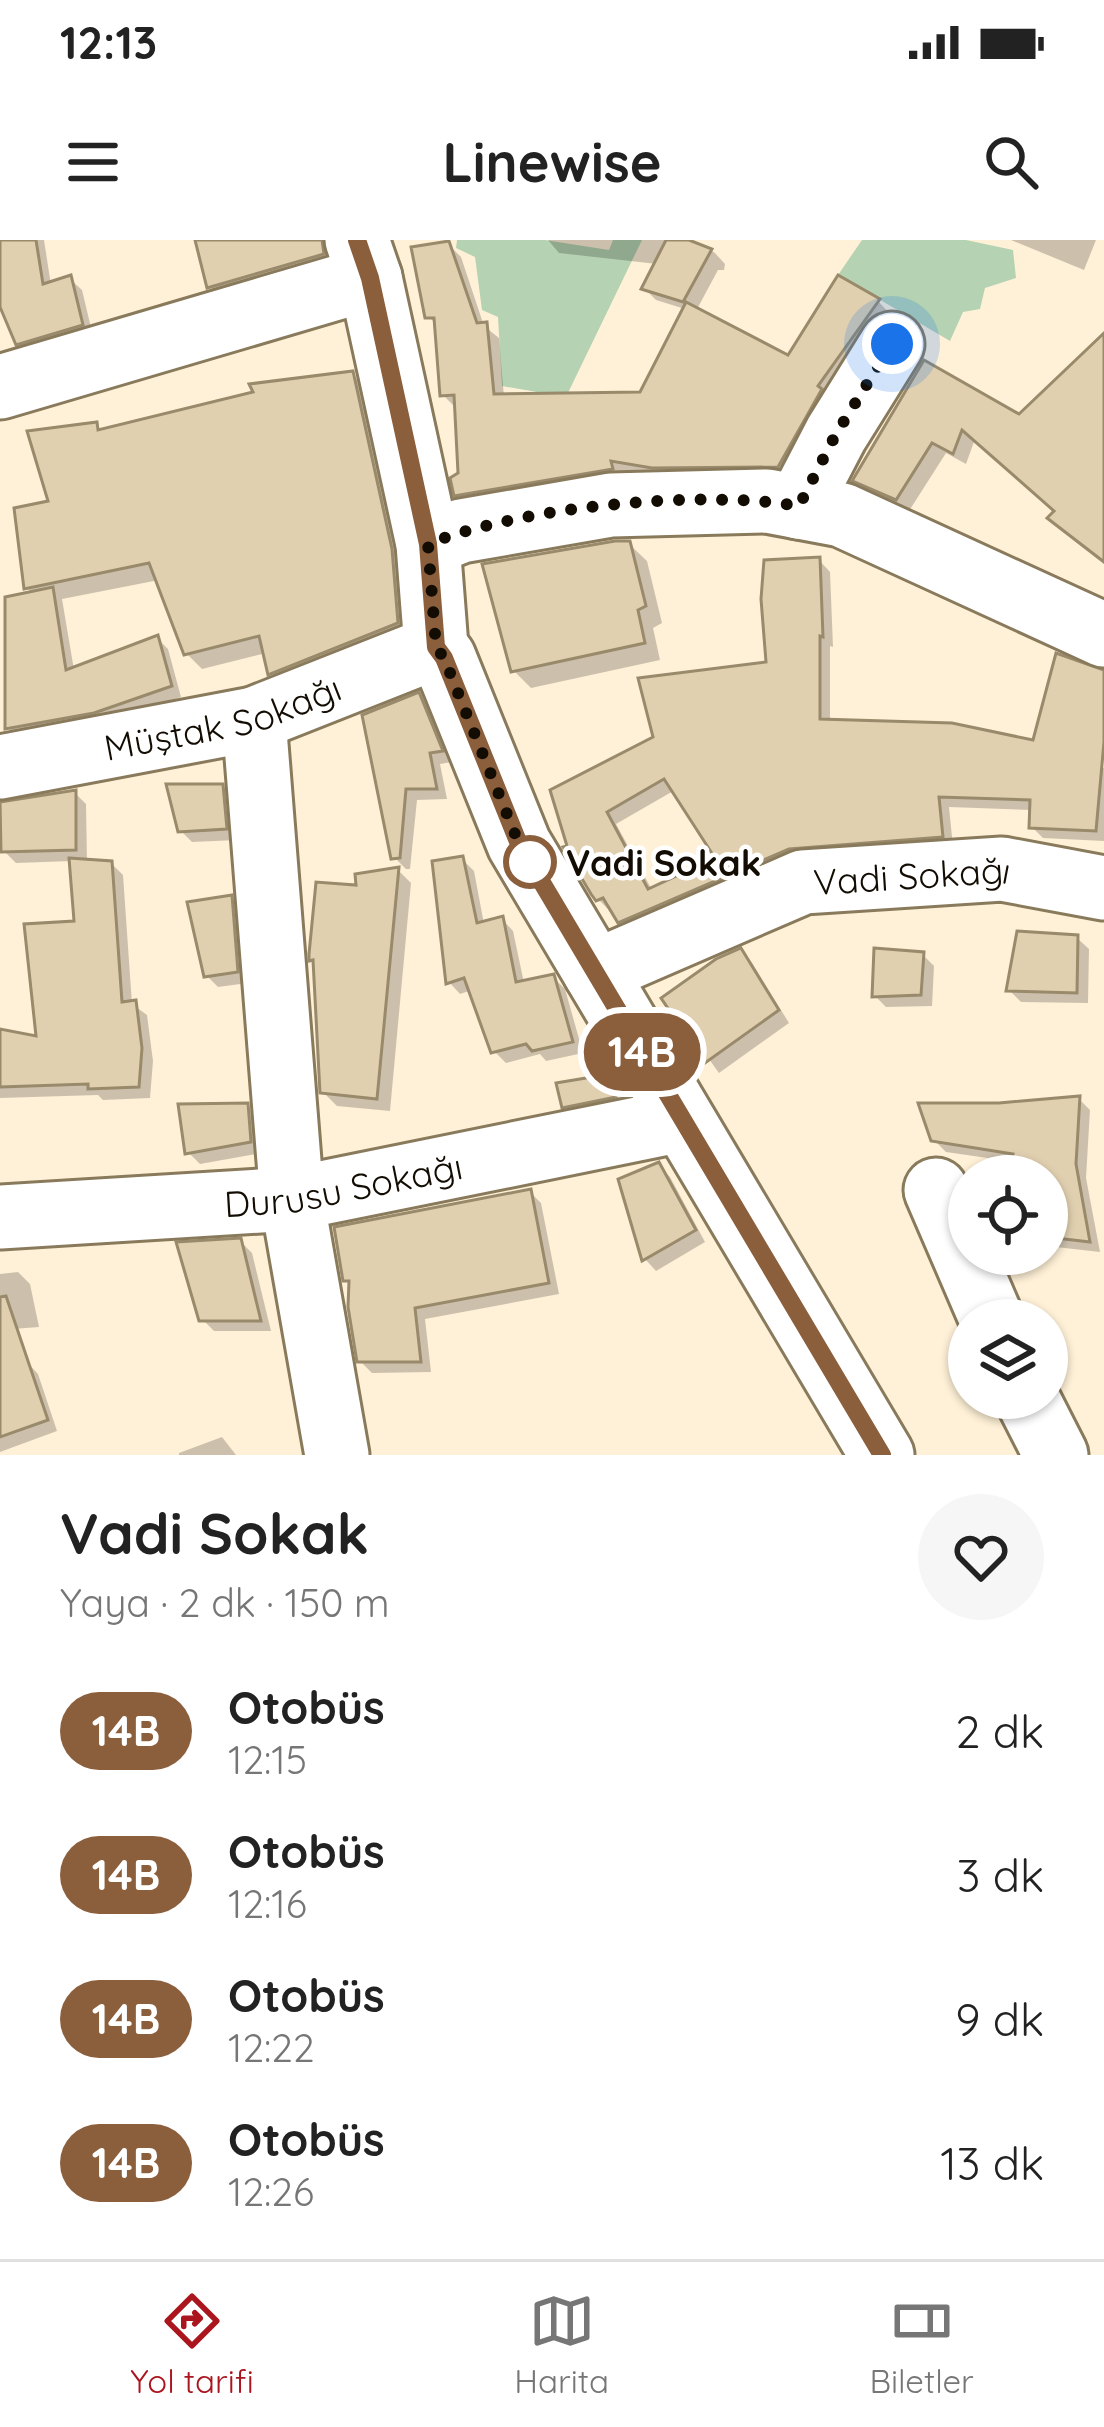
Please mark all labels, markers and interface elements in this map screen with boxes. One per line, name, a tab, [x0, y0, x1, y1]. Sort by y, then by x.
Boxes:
text: 12:13	[60, 14, 157, 70]
text: Linewise	[442, 128, 662, 196]
icon: menu	[60, 129, 126, 195]
icon: search	[978, 129, 1044, 195]
your location	[862, 314, 922, 374]
street label: Müştak Sokağı	[100, 665, 347, 769]
marker: Vadi Sokak	[505, 837, 555, 887]
place label: Vadi Sokak	[566, 840, 761, 885]
street label: Vadi Sokağı	[812, 846, 1015, 904]
line badge: 14B	[573, 1013, 711, 1091]
text: 14B	[608, 1025, 676, 1078]
street label: Durusu Sokağı	[223, 1143, 466, 1226]
map controls	[948, 1155, 1068, 1419]
button: locate	[948, 1155, 1068, 1275]
button: layers	[948, 1299, 1068, 1419]
button: heart	[918, 1494, 1044, 1620]
text: Vadi Sokak	[60, 1497, 369, 1568]
text: Yaya · 2 dk · 150 m	[60, 1578, 390, 1627]
text: Otobüs	[228, 1679, 385, 1735]
text: 2 dk	[955, 1703, 1044, 1759]
text: 14B	[92, 1704, 160, 1757]
text: 12:15	[228, 1735, 307, 1784]
text: Otobüs	[228, 1823, 385, 1879]
text: 3 dk	[957, 1847, 1044, 1903]
text: 14B	[92, 1848, 160, 1901]
text: 12:16	[228, 1879, 307, 1928]
text: Otobüs	[228, 1967, 385, 2023]
text: 9 dk	[955, 1991, 1044, 2047]
text: 14B	[92, 1992, 160, 2045]
text: 12:22	[228, 2023, 315, 2072]
text: Otobüs	[228, 2111, 385, 2167]
text: 13 dk	[940, 2135, 1044, 2191]
text: 14B	[92, 2136, 160, 2189]
text: 12:26	[228, 2167, 314, 2216]
tab: Yol tarifi	[130, 2288, 254, 2401]
tab: Harita	[514, 2288, 609, 2401]
tab: Biletler	[870, 2288, 974, 2401]

